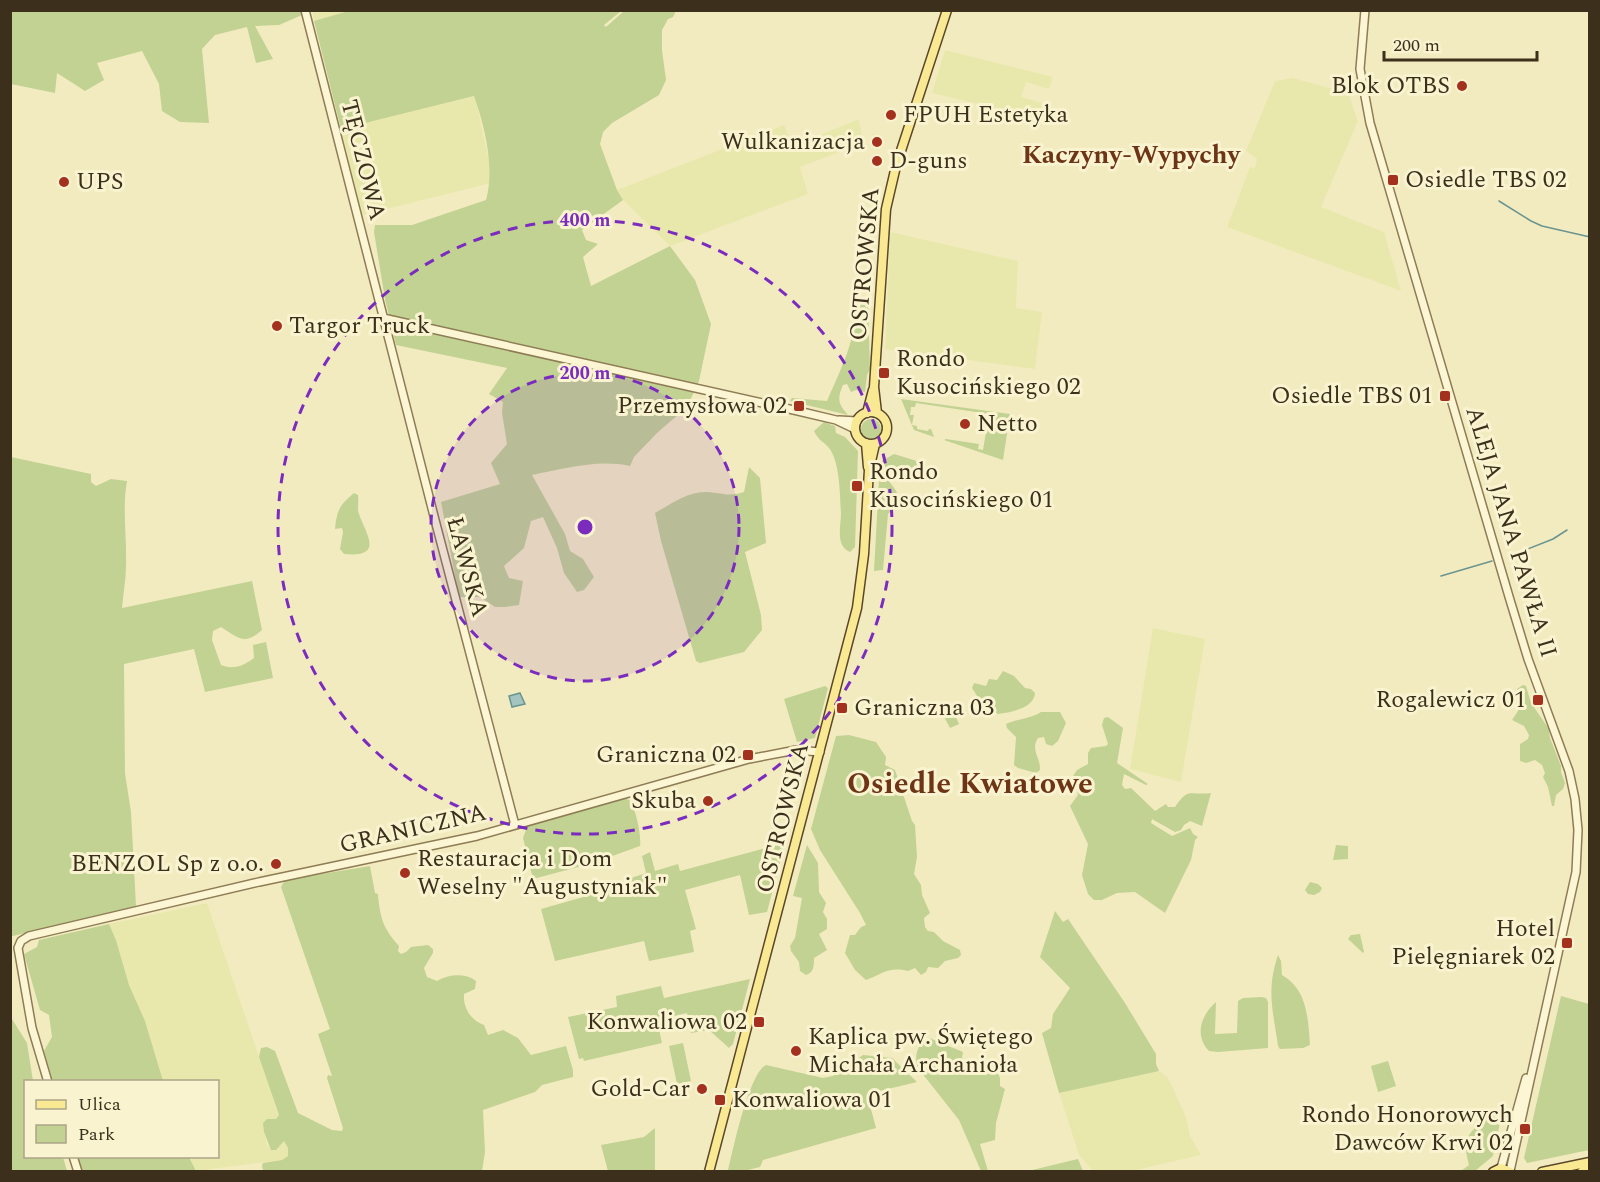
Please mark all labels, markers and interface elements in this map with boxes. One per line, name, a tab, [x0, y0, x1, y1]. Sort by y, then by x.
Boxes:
scale bar	[1384, 24, 1537, 62]
text: 200 m	[1393, 32, 1440, 59]
place label: Blok OTBS	[1331, 68, 1450, 104]
marker: Blok OTBS	[1455, 79, 1469, 93]
street label: TĘCZOWA	[331, 96, 395, 224]
place label: FPUH Estetyka	[903, 97, 1069, 133]
marker: FPUH Estetyka	[884, 108, 898, 122]
place label: Wulkanizacja	[721, 124, 865, 160]
marker: Wulkanizacja	[870, 135, 884, 149]
district label: Kaczyny-Wypychy	[1022, 135, 1242, 175]
place label: D-guns	[889, 143, 968, 179]
marker: D-guns	[870, 154, 884, 168]
place label: Osiedle TBS 02	[1405, 162, 1567, 198]
place label: UPS	[76, 164, 123, 200]
marker: Osiedle TBS 02	[1386, 173, 1400, 187]
marker: UPS	[57, 175, 71, 189]
street label: OSTROWSKA	[840, 186, 890, 342]
text: 400 m	[559, 207, 611, 234]
place label: Targor Truck	[289, 308, 430, 344]
marker: Targor Truck	[270, 319, 284, 333]
place label: Rondo Kusocińskiego 02	[896, 341, 1081, 405]
text: 200 m	[559, 360, 611, 387]
marker: Rondo Kusocińskiego 02	[877, 366, 891, 380]
place label: Osiedle TBS 01	[1271, 378, 1433, 414]
place label: Przemysłowa 02	[617, 388, 787, 424]
marker: Osiedle TBS 01	[1438, 389, 1452, 403]
marker: Przemysłowa 02	[792, 399, 806, 413]
street label: ALEJA JANA PAWŁA II	[1456, 402, 1566, 662]
place label: Netto	[977, 406, 1038, 442]
marker: Netto	[958, 417, 972, 431]
place label: Rondo Kusocińskiego 01	[869, 454, 1054, 518]
marker: Rondo Kusocińskiego 01	[850, 479, 864, 493]
street label: ŁAWSKA	[436, 513, 498, 621]
centre of rings	[575, 517, 595, 537]
place label: Rogalewicz 01	[1375, 682, 1526, 718]
place label: Graniczna 03	[854, 690, 994, 726]
marker: Rogalewicz 01	[1531, 693, 1545, 707]
marker: Graniczna 03	[835, 701, 849, 715]
place label: Graniczna 02	[596, 737, 736, 773]
street label: OSTROWSKA	[747, 739, 819, 897]
marker: Graniczna 02	[741, 748, 755, 762]
district label: Osiedle Kwiatowe	[847, 761, 1093, 807]
place label: Skuba	[631, 783, 696, 819]
marker: Skuba	[701, 794, 715, 808]
street label: GRANICZNA	[336, 795, 490, 863]
place label: Restauracja i Dom Weselny "Augustyniak"	[417, 841, 668, 905]
place label: BENZOL Sp z o.o.	[71, 846, 264, 882]
marker: BENZOL Sp z o.o.	[269, 857, 283, 871]
marker: Restauracja i Dom Weselny "Augustyniak"	[398, 866, 412, 880]
place label: Hotel Pielęgniarek 02	[1391, 911, 1555, 975]
marker: Hotel Pielęgniarek 02	[1560, 936, 1574, 950]
place label: Konwaliowa 02	[587, 1004, 747, 1040]
marker: Konwaliowa 02	[752, 1015, 766, 1029]
place label: Kaplica pw. Świętego Michała Archanioła	[808, 1019, 1033, 1083]
marker: Kaplica pw. Świętego Michała Archanioła	[789, 1044, 803, 1058]
place label: Gold-Car	[590, 1071, 690, 1107]
legend	[24, 1080, 219, 1158]
marker: Gold-Car	[695, 1082, 709, 1096]
place label: Konwaliowa 01	[732, 1082, 893, 1118]
text: Ulica	[78, 1091, 121, 1118]
marker: Konwaliowa 01	[713, 1093, 727, 1107]
place label: Rondo Honorowych Dawców Krwi 02	[1301, 1097, 1513, 1161]
text: Park	[78, 1121, 115, 1148]
marker: Rondo Honorowych Dawców Krwi 02	[1518, 1122, 1532, 1136]

